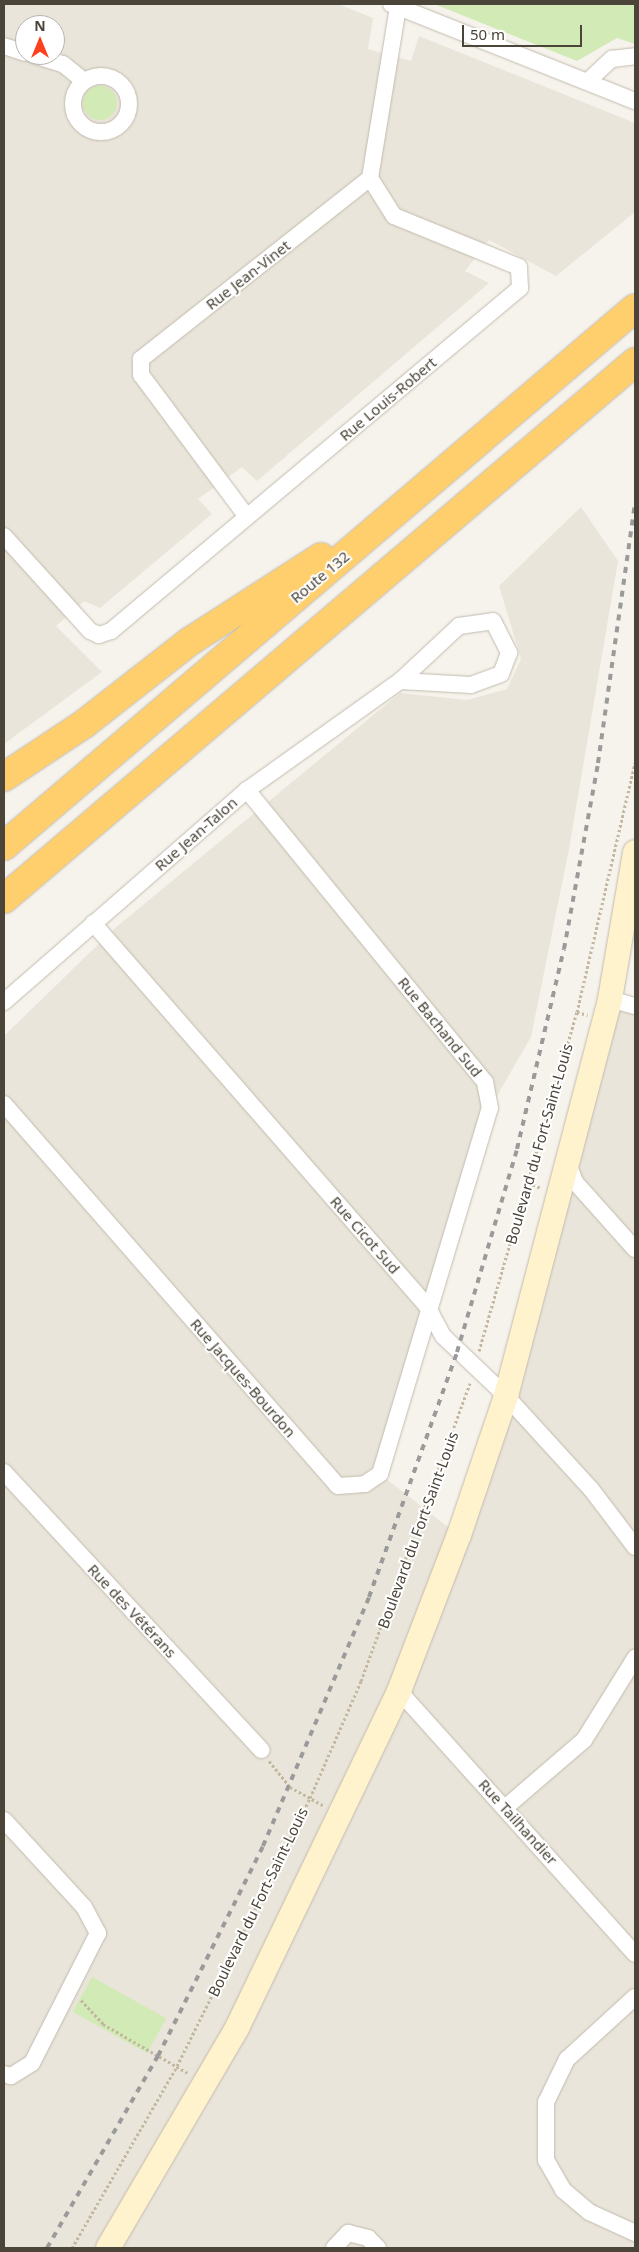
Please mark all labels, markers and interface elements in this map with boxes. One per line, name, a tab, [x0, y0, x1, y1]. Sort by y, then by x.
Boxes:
north arrow	[15, 15, 65, 65]
scale bar	[464, 15, 584, 47]
text: N	[34, 16, 46, 35]
text: 50 m	[470, 24, 505, 44]
street label: Rue Jean-Vinet	[202, 236, 294, 314]
street label: Rue Louis-Robert	[336, 353, 440, 445]
street label: Route 132	[287, 547, 353, 607]
street label: Rue Jean-Talon	[151, 793, 241, 875]
street label: Rue Bachand Sud	[394, 973, 486, 1081]
street label: Boulevard du Fort-Saint-Louis	[502, 1041, 576, 1247]
street label: Rue Cicot Sud	[327, 1193, 403, 1277]
street label: Rue Jacques-Bourdon	[187, 1315, 299, 1441]
street label: Boulevard du Fort-Saint-Louis	[374, 1429, 462, 1631]
street label: Rue des Vétérans	[84, 1560, 180, 1662]
street label: Rue Tailhandier	[475, 1775, 561, 1869]
street label: Boulevard du Fort-Saint-Louis	[204, 1805, 312, 1999]

